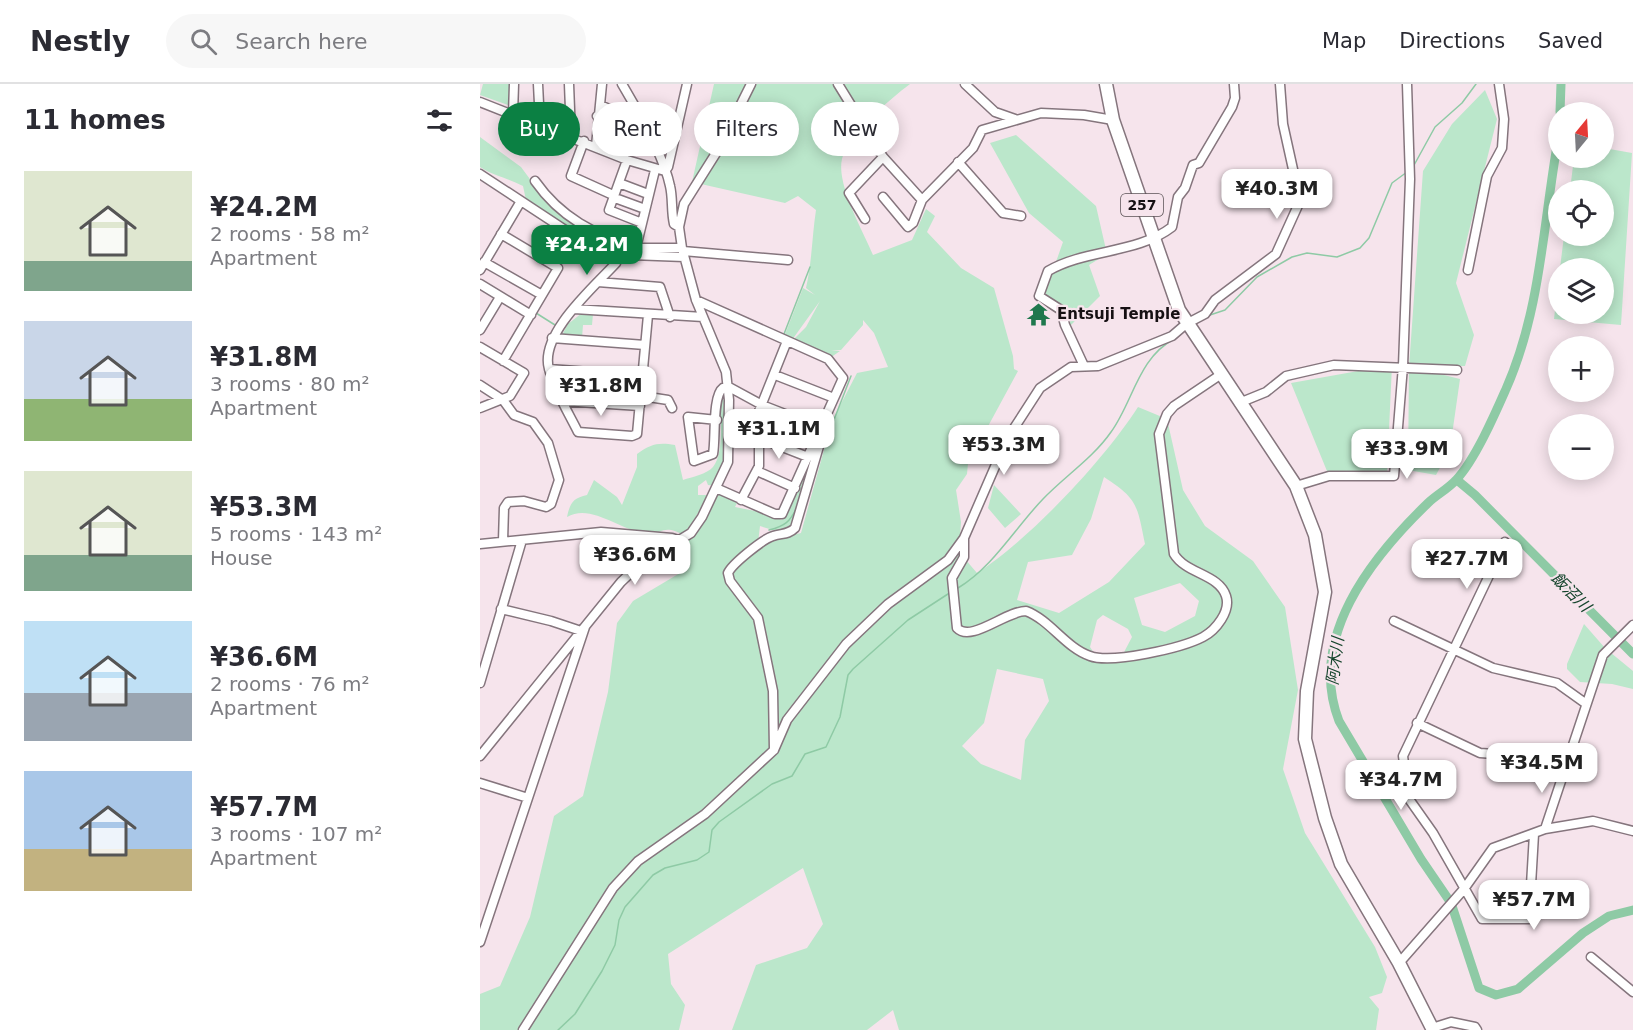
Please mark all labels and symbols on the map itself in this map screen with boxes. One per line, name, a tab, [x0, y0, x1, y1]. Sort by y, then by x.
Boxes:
north arrow	[1548, 102, 1614, 168]
pin: ¥40.3M	[1228, 169, 1326, 220]
road number: 257	[1121, 194, 1163, 216]
pin: ¥24.2M	[538, 225, 636, 276]
temple icon: Entsuji Temple	[1026, 301, 1052, 327]
place label: Entsuji Temple	[1057, 305, 1180, 323]
pin: ¥31.8M	[552, 366, 650, 417]
pin: ¥31.1M	[730, 409, 828, 460]
pin: ¥53.3M	[955, 425, 1053, 476]
pin: ¥33.9M	[1358, 429, 1456, 480]
pin: ¥36.6M	[586, 535, 684, 586]
pin: ¥27.7M	[1418, 539, 1516, 590]
water label: 飯沼川	[1547, 568, 1596, 617]
water label: 阿木川	[1323, 634, 1348, 686]
pin: ¥34.5M	[1493, 743, 1591, 794]
pin: ¥34.7M	[1352, 760, 1450, 811]
pin: ¥57.7M	[1485, 880, 1583, 931]

